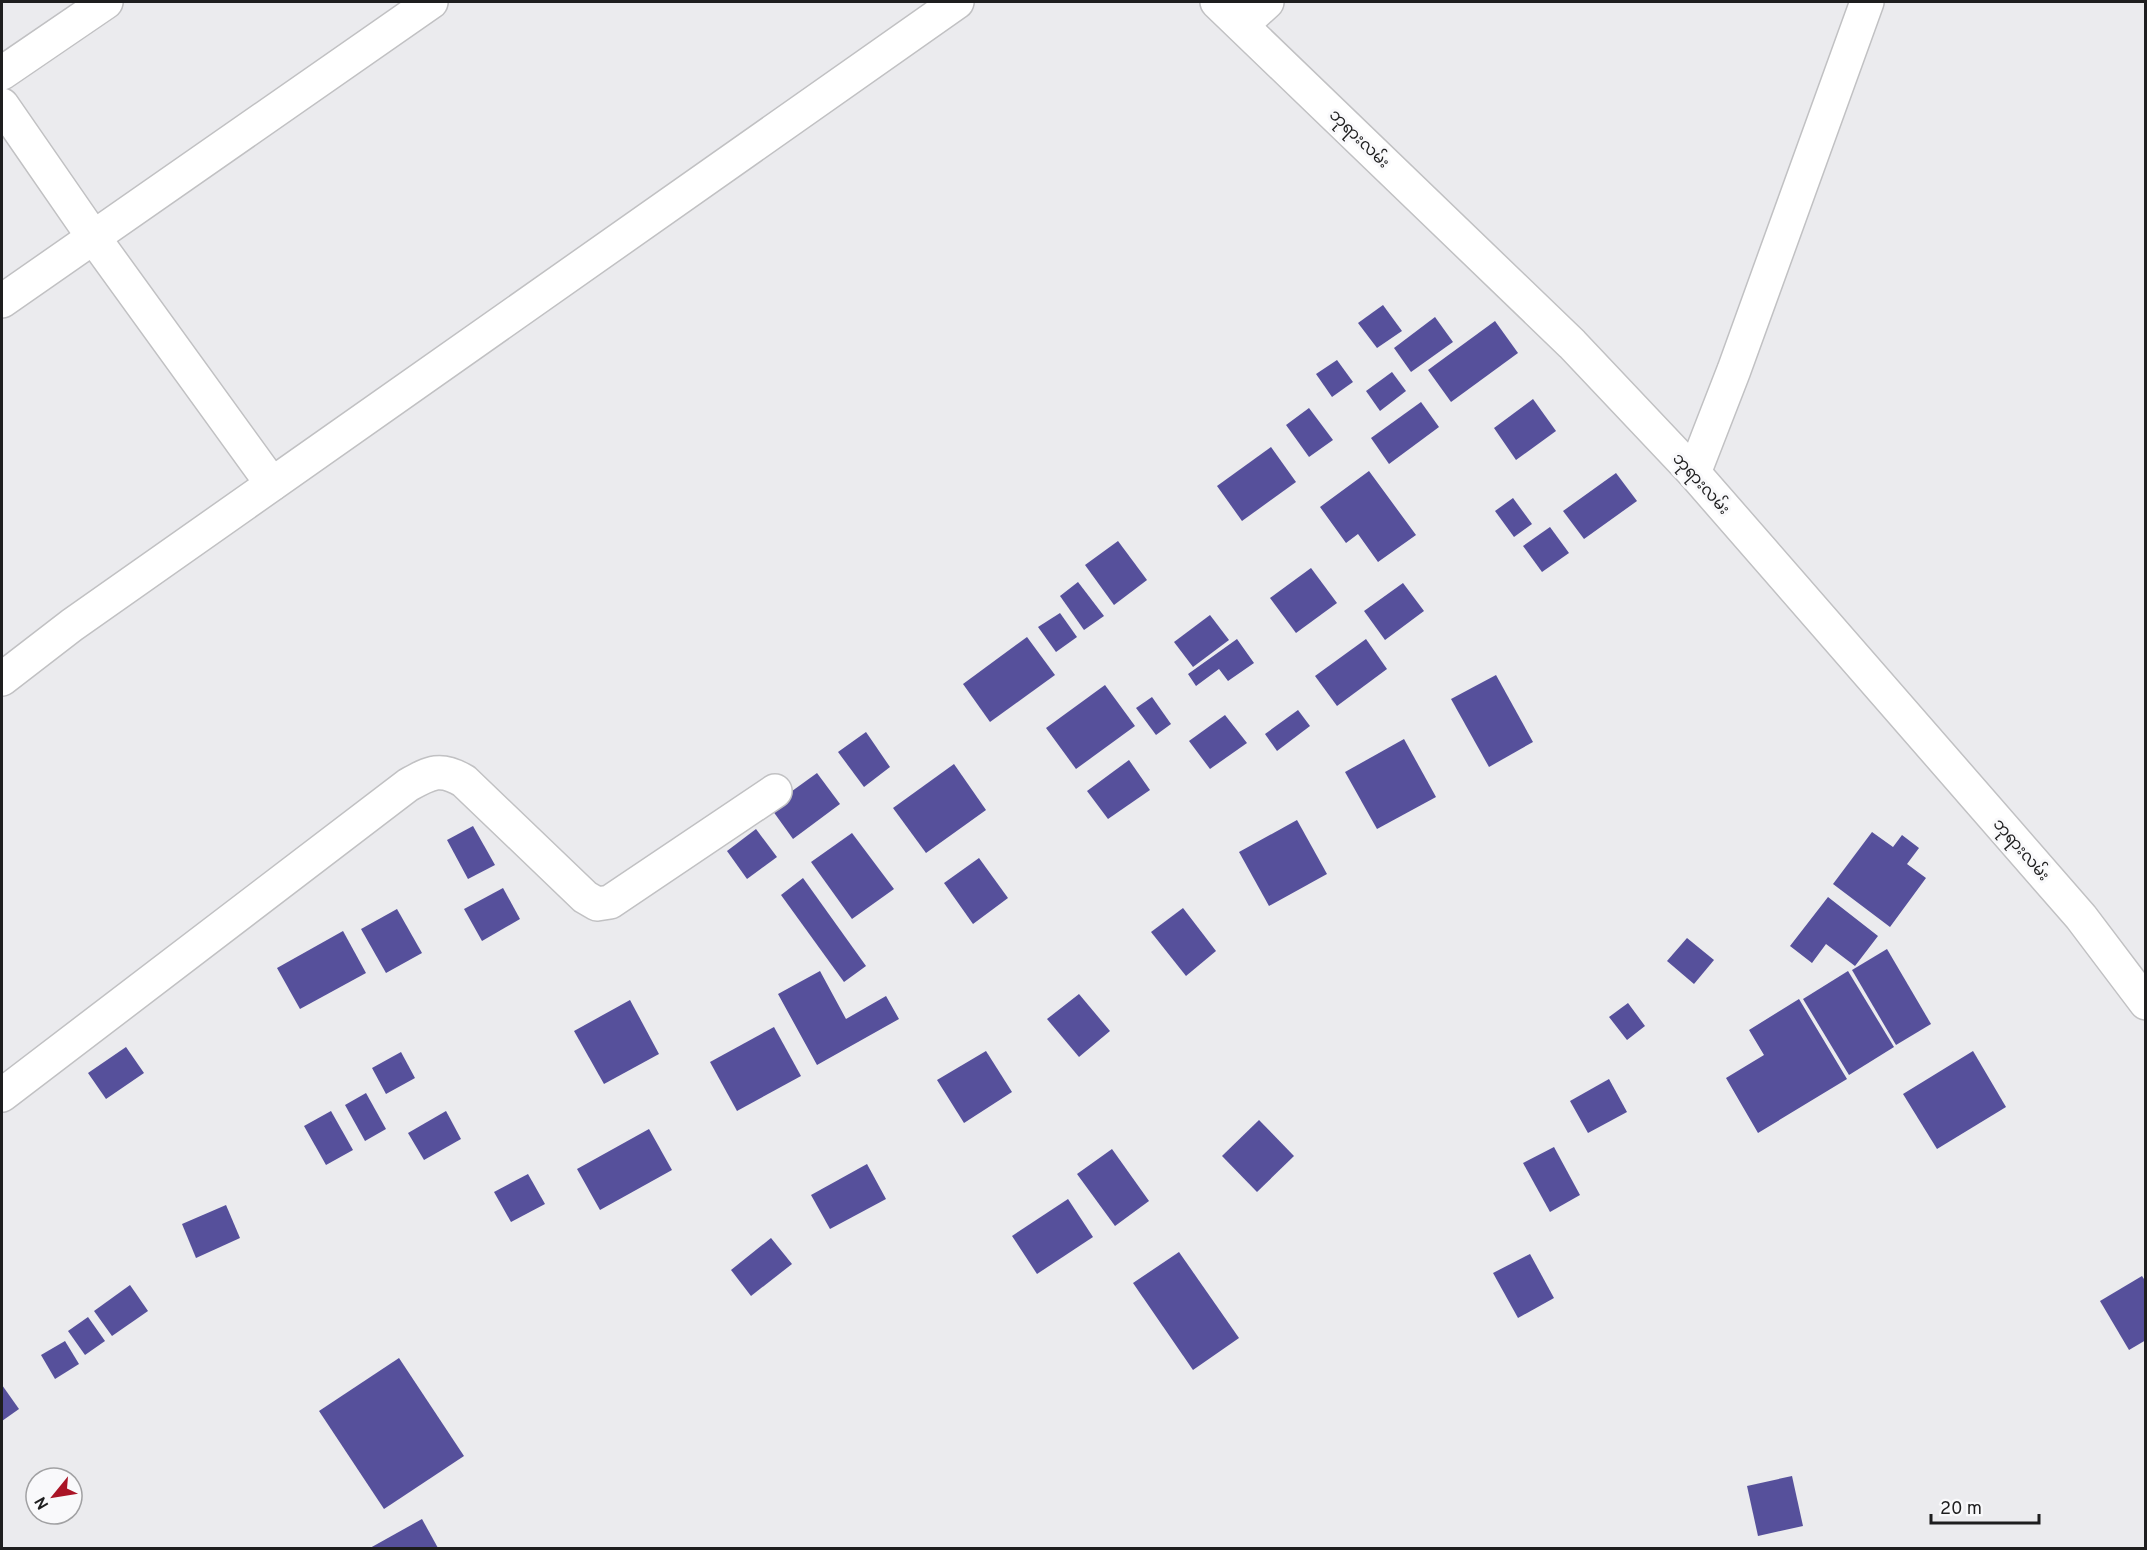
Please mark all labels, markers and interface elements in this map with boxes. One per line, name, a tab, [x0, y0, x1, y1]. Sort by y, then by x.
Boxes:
street label: ဘုရားလမ်း	[1322, 104, 1395, 175]
street label: ဘုရားလမ်း	[1665, 447, 1736, 521]
street label: ဘုရားလမ်း	[1986, 813, 2055, 888]
north arrow	[24, 1466, 84, 1526]
scale bar	[1931, 1487, 2039, 1525]
text: N	[31, 1493, 54, 1512]
text: 20 m	[1940, 1498, 1982, 1521]

